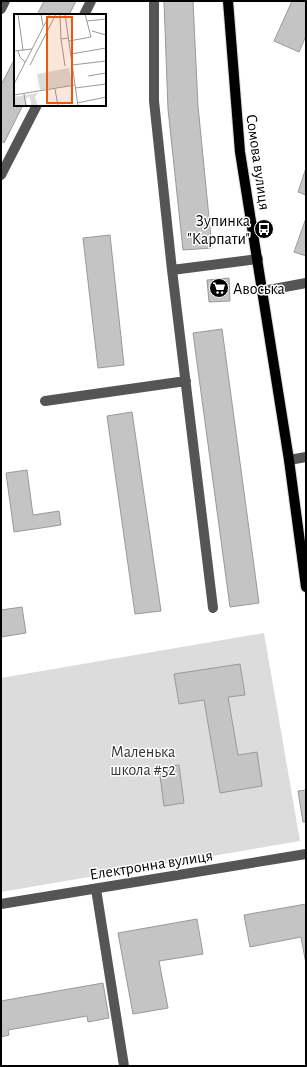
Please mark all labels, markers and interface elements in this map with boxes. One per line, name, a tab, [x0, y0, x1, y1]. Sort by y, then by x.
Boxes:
inset map	[14, 14, 106, 106]
street label: Сомова вулиця	[242, 113, 273, 211]
place label: Зупинка "Карпати"	[187, 213, 250, 247]
bus stop icon: Зупинка "Карпати"	[253, 218, 275, 240]
supermarket icon: Авоська	[208, 277, 230, 299]
place label: Авоська	[233, 281, 285, 297]
park label: Маленька школа #52	[110, 744, 176, 778]
street label: Електронна вулиця	[88, 847, 214, 884]

